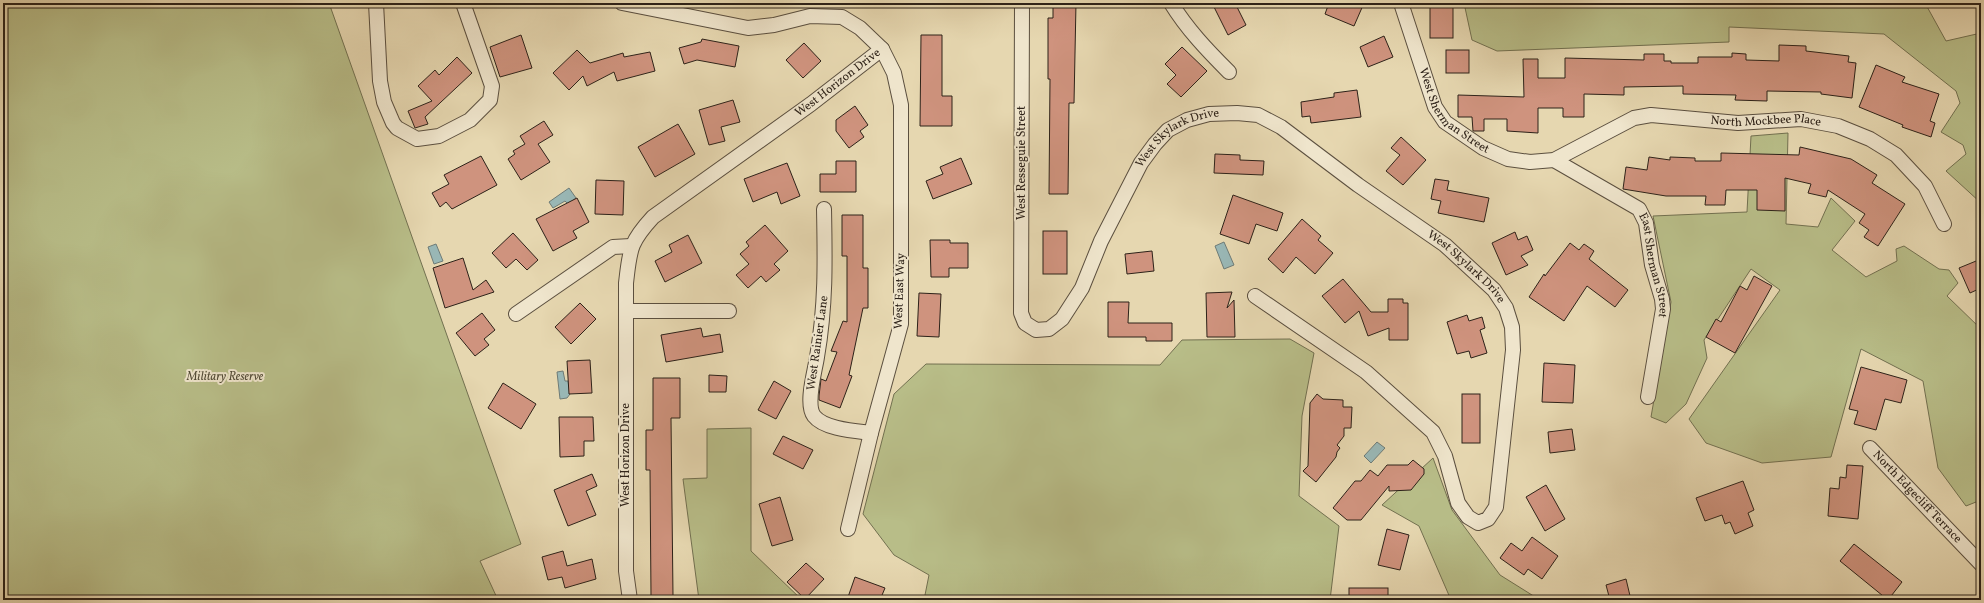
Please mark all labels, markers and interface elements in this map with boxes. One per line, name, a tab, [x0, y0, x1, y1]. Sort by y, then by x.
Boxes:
street label: West Horizon Drive	[792, 45, 884, 121]
street label: West Sherman Street	[1415, 66, 1492, 158]
street label: West Resseguie Street	[1014, 106, 1030, 220]
street label: West Skylark Drive	[1132, 106, 1220, 171]
street label: North Mockbee Place	[1710, 111, 1823, 131]
street label: East Sherman Street	[1634, 210, 1671, 319]
street label: West Skylark Drive	[1424, 227, 1509, 307]
street label: West East Way	[891, 252, 909, 329]
street label: West Rainier Lane	[803, 294, 833, 392]
park label: Military Reserve	[186, 369, 264, 385]
street label: West Horizon Drive	[618, 403, 634, 507]
street label: North Edgecliff Terrace	[1869, 447, 1965, 547]

